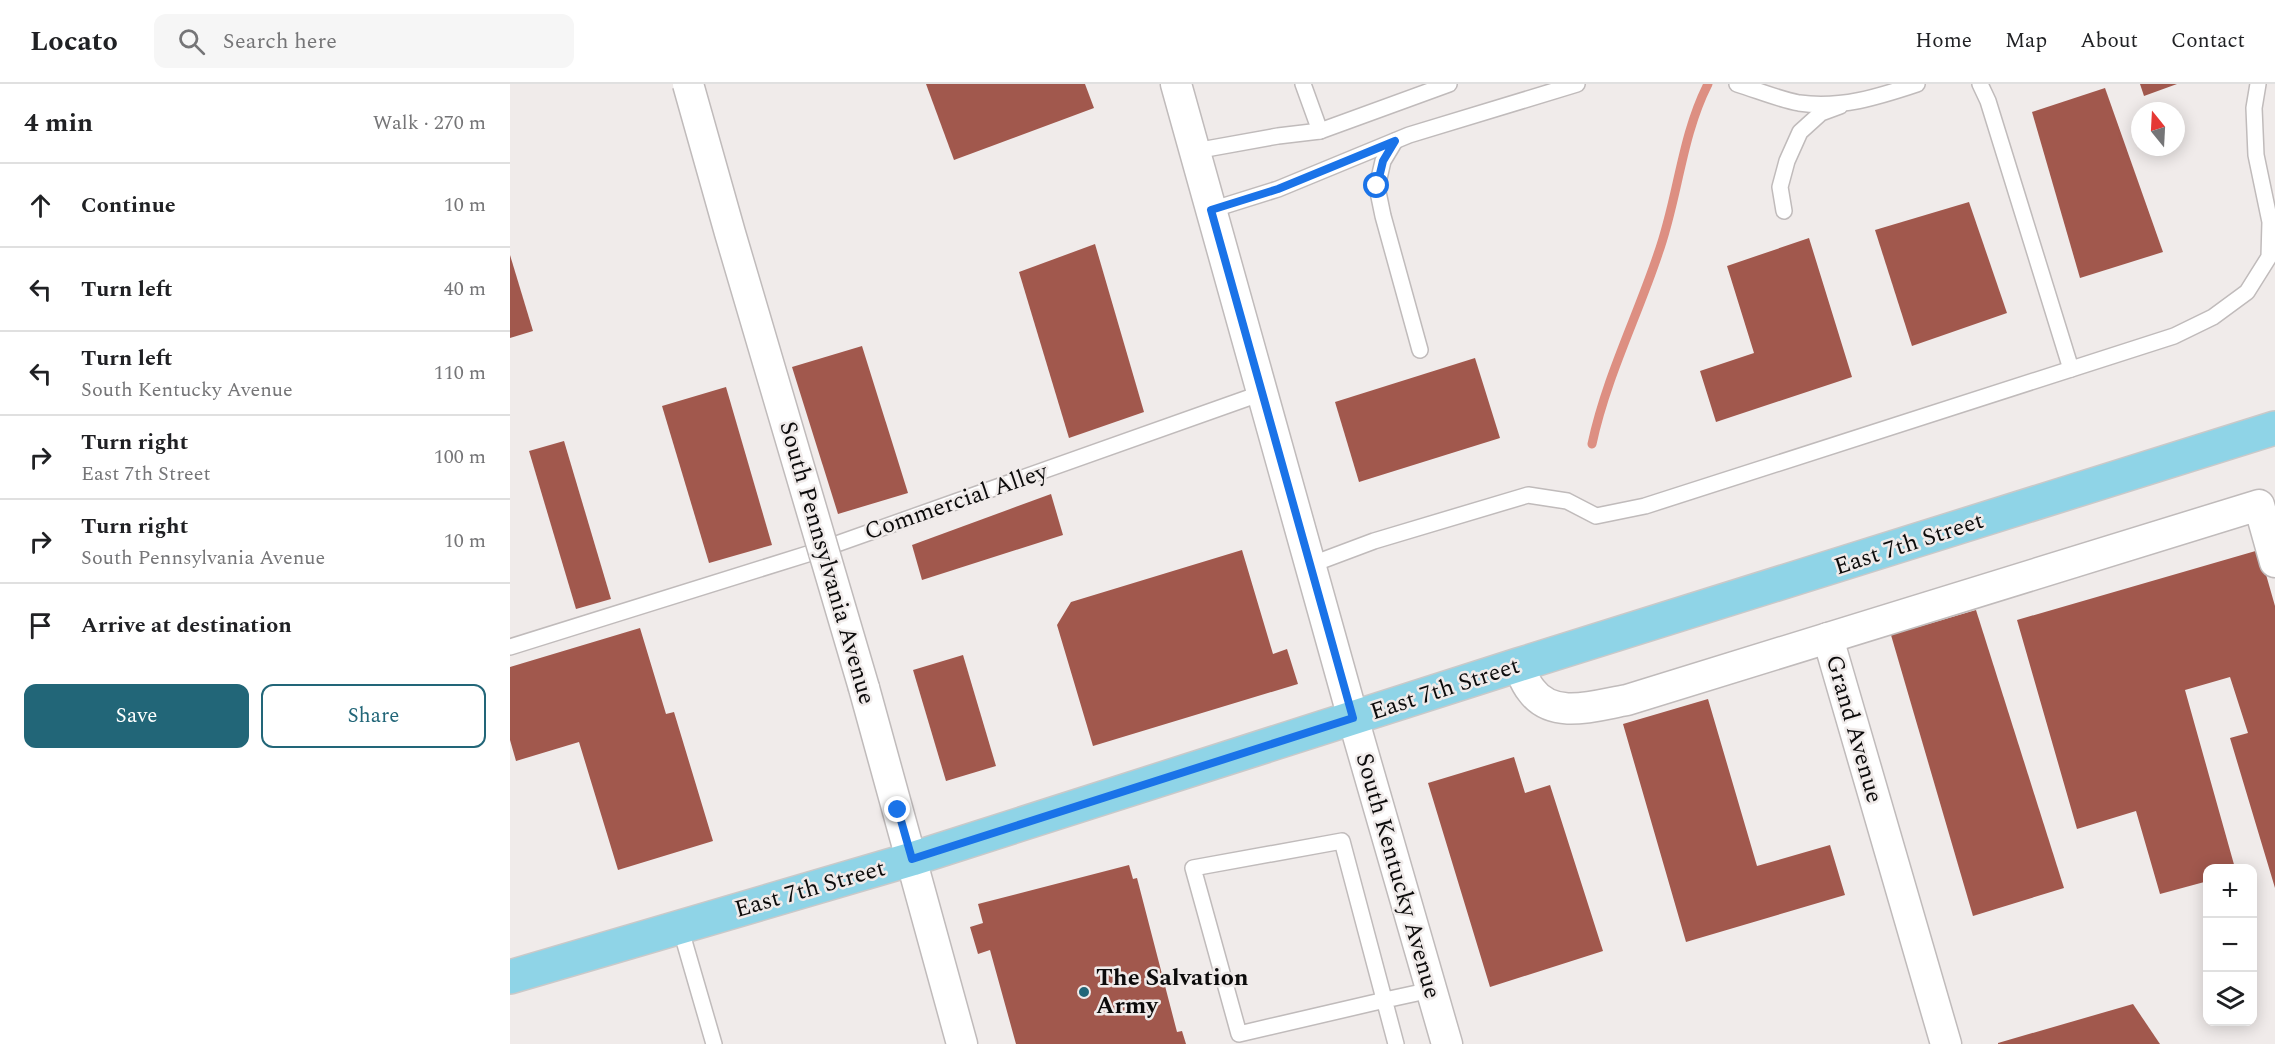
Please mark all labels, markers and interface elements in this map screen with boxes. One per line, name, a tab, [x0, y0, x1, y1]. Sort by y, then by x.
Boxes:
search box	[154, 14, 574, 68]
text: Locato	[30, 20, 118, 63]
icon: search	[175, 25, 208, 58]
text: Search here	[223, 25, 337, 58]
text: Home	[1915, 25, 1972, 57]
text: Map	[2005, 25, 2047, 57]
text: About	[2080, 25, 2138, 57]
text: Contact	[2171, 25, 2245, 57]
north arrow	[2131, 102, 2185, 156]
text: 4 min	[24, 103, 93, 143]
text: Walk · 270 m	[373, 108, 486, 138]
route start	[1363, 172, 1389, 198]
icon: ahead	[24, 189, 57, 222]
text: Continue	[81, 189, 176, 222]
text: 10 m	[444, 190, 486, 220]
icon: left	[24, 273, 57, 306]
text: Turn left	[81, 273, 173, 306]
text: 40 m	[444, 274, 486, 304]
text: Turn left	[81, 342, 173, 375]
icon: left	[24, 357, 57, 390]
text: 110 m	[434, 358, 486, 388]
text: South Kentucky Avenue	[81, 375, 293, 405]
street label: South Pennsylvania Avenue	[769, 417, 885, 709]
text: Turn right	[81, 426, 188, 459]
icon: right	[24, 441, 57, 474]
text: 100 m	[434, 442, 486, 472]
street label: Commercial Alley	[860, 453, 1054, 550]
text: East 7th Street	[81, 459, 211, 489]
street label: East 7th Street	[1830, 503, 1988, 585]
text: Turn right	[81, 510, 188, 543]
icon: right	[24, 525, 57, 558]
text: 10 m	[444, 526, 486, 556]
text: South Pennsylvania Avenue	[81, 543, 325, 573]
icon: arrive	[24, 609, 57, 642]
text: Arrive at destination	[81, 609, 292, 642]
street label: East 7th Street	[1366, 648, 1524, 730]
street label: Grand Avenue	[1816, 651, 1892, 807]
button: Save	[24, 684, 249, 748]
button: Share	[261, 684, 486, 748]
street label: South Kentucky Avenue	[1346, 749, 1450, 1003]
route end	[884, 796, 910, 822]
street label: East 7th Street	[730, 850, 890, 928]
map controls	[2203, 864, 2257, 1026]
button: +	[2203, 864, 2257, 918]
button: −	[2203, 918, 2257, 972]
place label: The Salvation Army	[1096, 960, 1249, 1024]
button: layers	[2203, 972, 2257, 1026]
marker: The Salvation Army	[1077, 985, 1091, 999]

